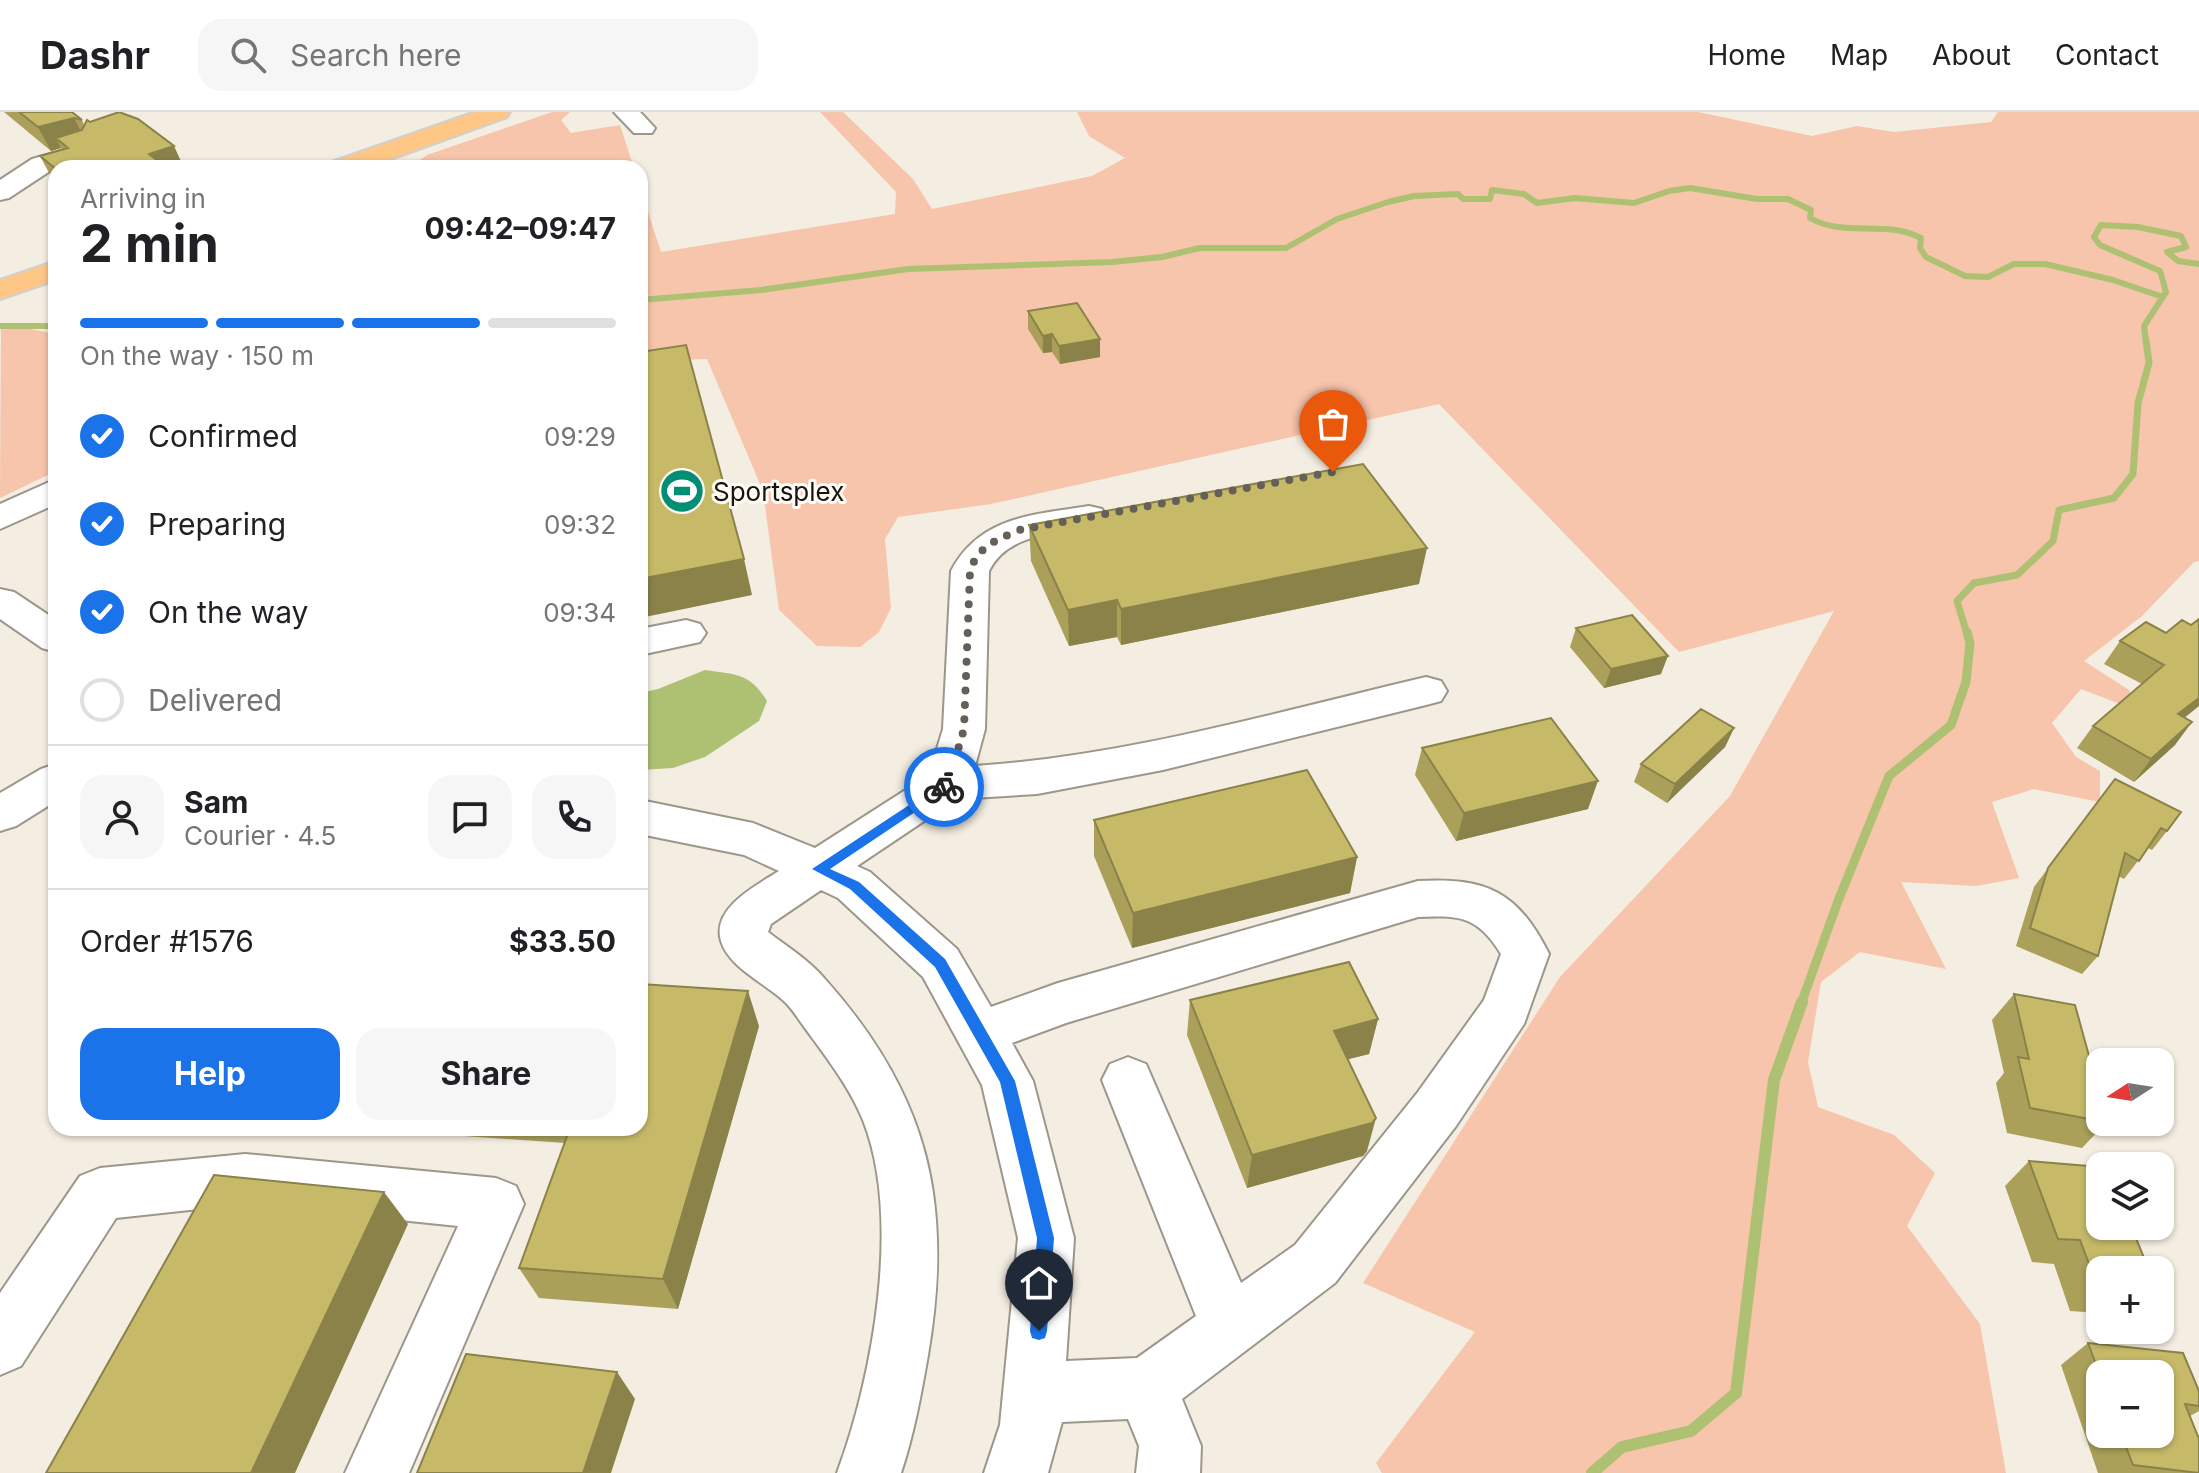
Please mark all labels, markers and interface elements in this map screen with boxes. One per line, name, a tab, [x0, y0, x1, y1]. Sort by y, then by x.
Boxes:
search box	[198, 19, 758, 91]
text: Dashr	[40, 32, 150, 78]
icon: search	[226, 33, 270, 77]
text: Search here	[290, 37, 461, 73]
text: Home	[1707, 38, 1786, 72]
text: Map	[1830, 38, 1888, 72]
text: About	[1932, 38, 2011, 72]
text: Contact	[2055, 38, 2159, 72]
text: Arriving in	[80, 183, 206, 214]
text: 09:42–09:47	[425, 210, 616, 246]
text: 2 min	[80, 212, 219, 275]
text: On the way · 150 m	[80, 340, 314, 371]
pin	[1299, 390, 1367, 472]
icon: bag	[1311, 402, 1355, 446]
icon: check	[80, 414, 124, 458]
text: Confirmed	[148, 418, 298, 454]
text: 09:29	[544, 421, 616, 452]
sports icon: Sportsplex	[658, 467, 706, 515]
place label: Sportsplex	[713, 476, 844, 507]
icon: check	[80, 502, 124, 546]
text: Preparing	[148, 506, 286, 542]
text: 09:32	[544, 509, 616, 540]
icon: check	[80, 590, 124, 634]
text: On the way	[148, 594, 308, 630]
text: 09:34	[543, 597, 616, 628]
text: Delivered	[148, 682, 282, 718]
courier	[904, 747, 984, 827]
icon: bike	[922, 765, 966, 809]
button: person	[80, 775, 164, 859]
button: chat	[428, 775, 512, 859]
button: phone	[532, 775, 616, 859]
text: Sam	[184, 784, 248, 820]
text: Courier · 4.5	[184, 820, 336, 851]
text: Order #1576	[80, 923, 254, 959]
text: $33.50	[509, 923, 616, 959]
button: Help	[80, 1028, 340, 1120]
button: Share	[356, 1028, 616, 1120]
north arrow	[2086, 1048, 2174, 1136]
map controls	[2086, 1048, 2174, 1448]
button: layers	[2086, 1152, 2174, 1240]
pin	[1005, 1249, 1073, 1331]
button: +	[2086, 1256, 2174, 1344]
icon: home	[1017, 1261, 1061, 1305]
button: −	[2086, 1360, 2174, 1448]

